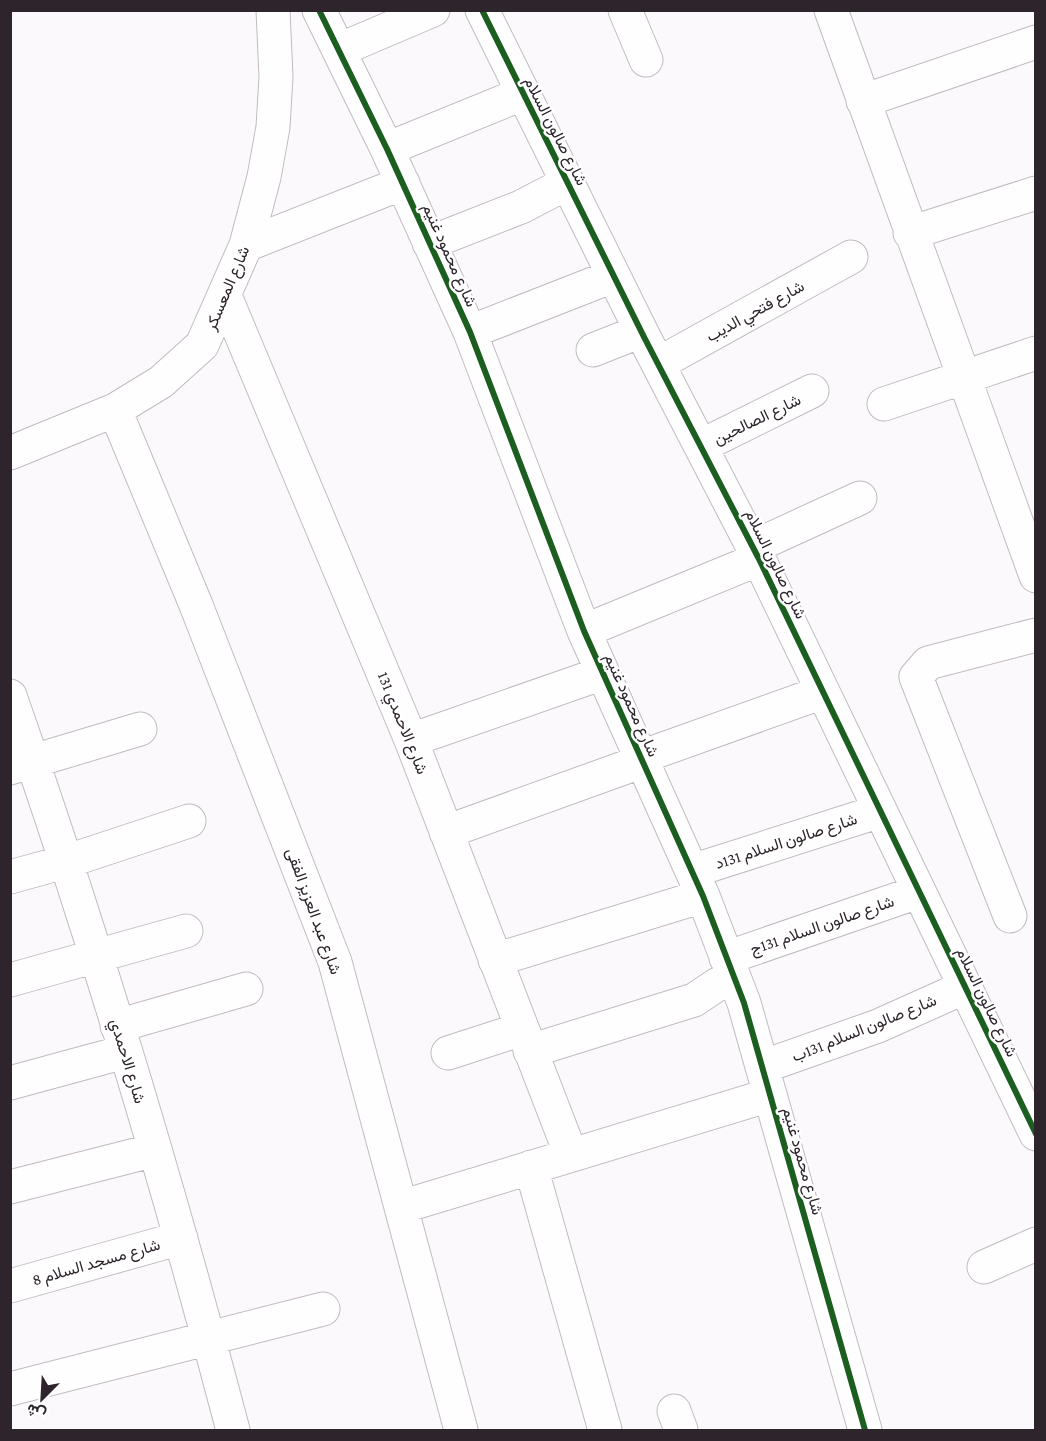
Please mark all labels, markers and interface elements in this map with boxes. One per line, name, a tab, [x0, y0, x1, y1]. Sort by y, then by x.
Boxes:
street label: شارع صالون السلام	[519, 74, 591, 189]
street label: شارع محمود غنيم	[417, 201, 480, 310]
street label: شارع المعسكر	[201, 243, 255, 335]
street label: شارع فتحي الديب	[703, 277, 809, 349]
street label: شارع الصالحين	[711, 391, 805, 450]
street label: شارع صالون السلام	[740, 507, 810, 623]
street label: شارع محمود غنيم	[599, 651, 662, 760]
street label: شارع الاحمدي 131	[370, 669, 431, 779]
street label: شارع صالون السلام 131د	[713, 810, 860, 875]
street label: شارع عبد العزيز الفقى	[280, 845, 345, 978]
street label: شارع صالون السلام 131ج	[748, 892, 897, 960]
street label: شارع صالون السلام	[951, 945, 1021, 1061]
street label: شارع صالون السلام 131ب	[789, 991, 940, 1068]
street label: شارع الاحمدي	[102, 1017, 149, 1107]
street label: شارع محمود غنيم	[777, 1105, 827, 1218]
street label: شارع مسجد السلام 8	[30, 1236, 163, 1291]
north arrow	[12, 1369, 72, 1429]
text: ش	[24, 1400, 49, 1424]

